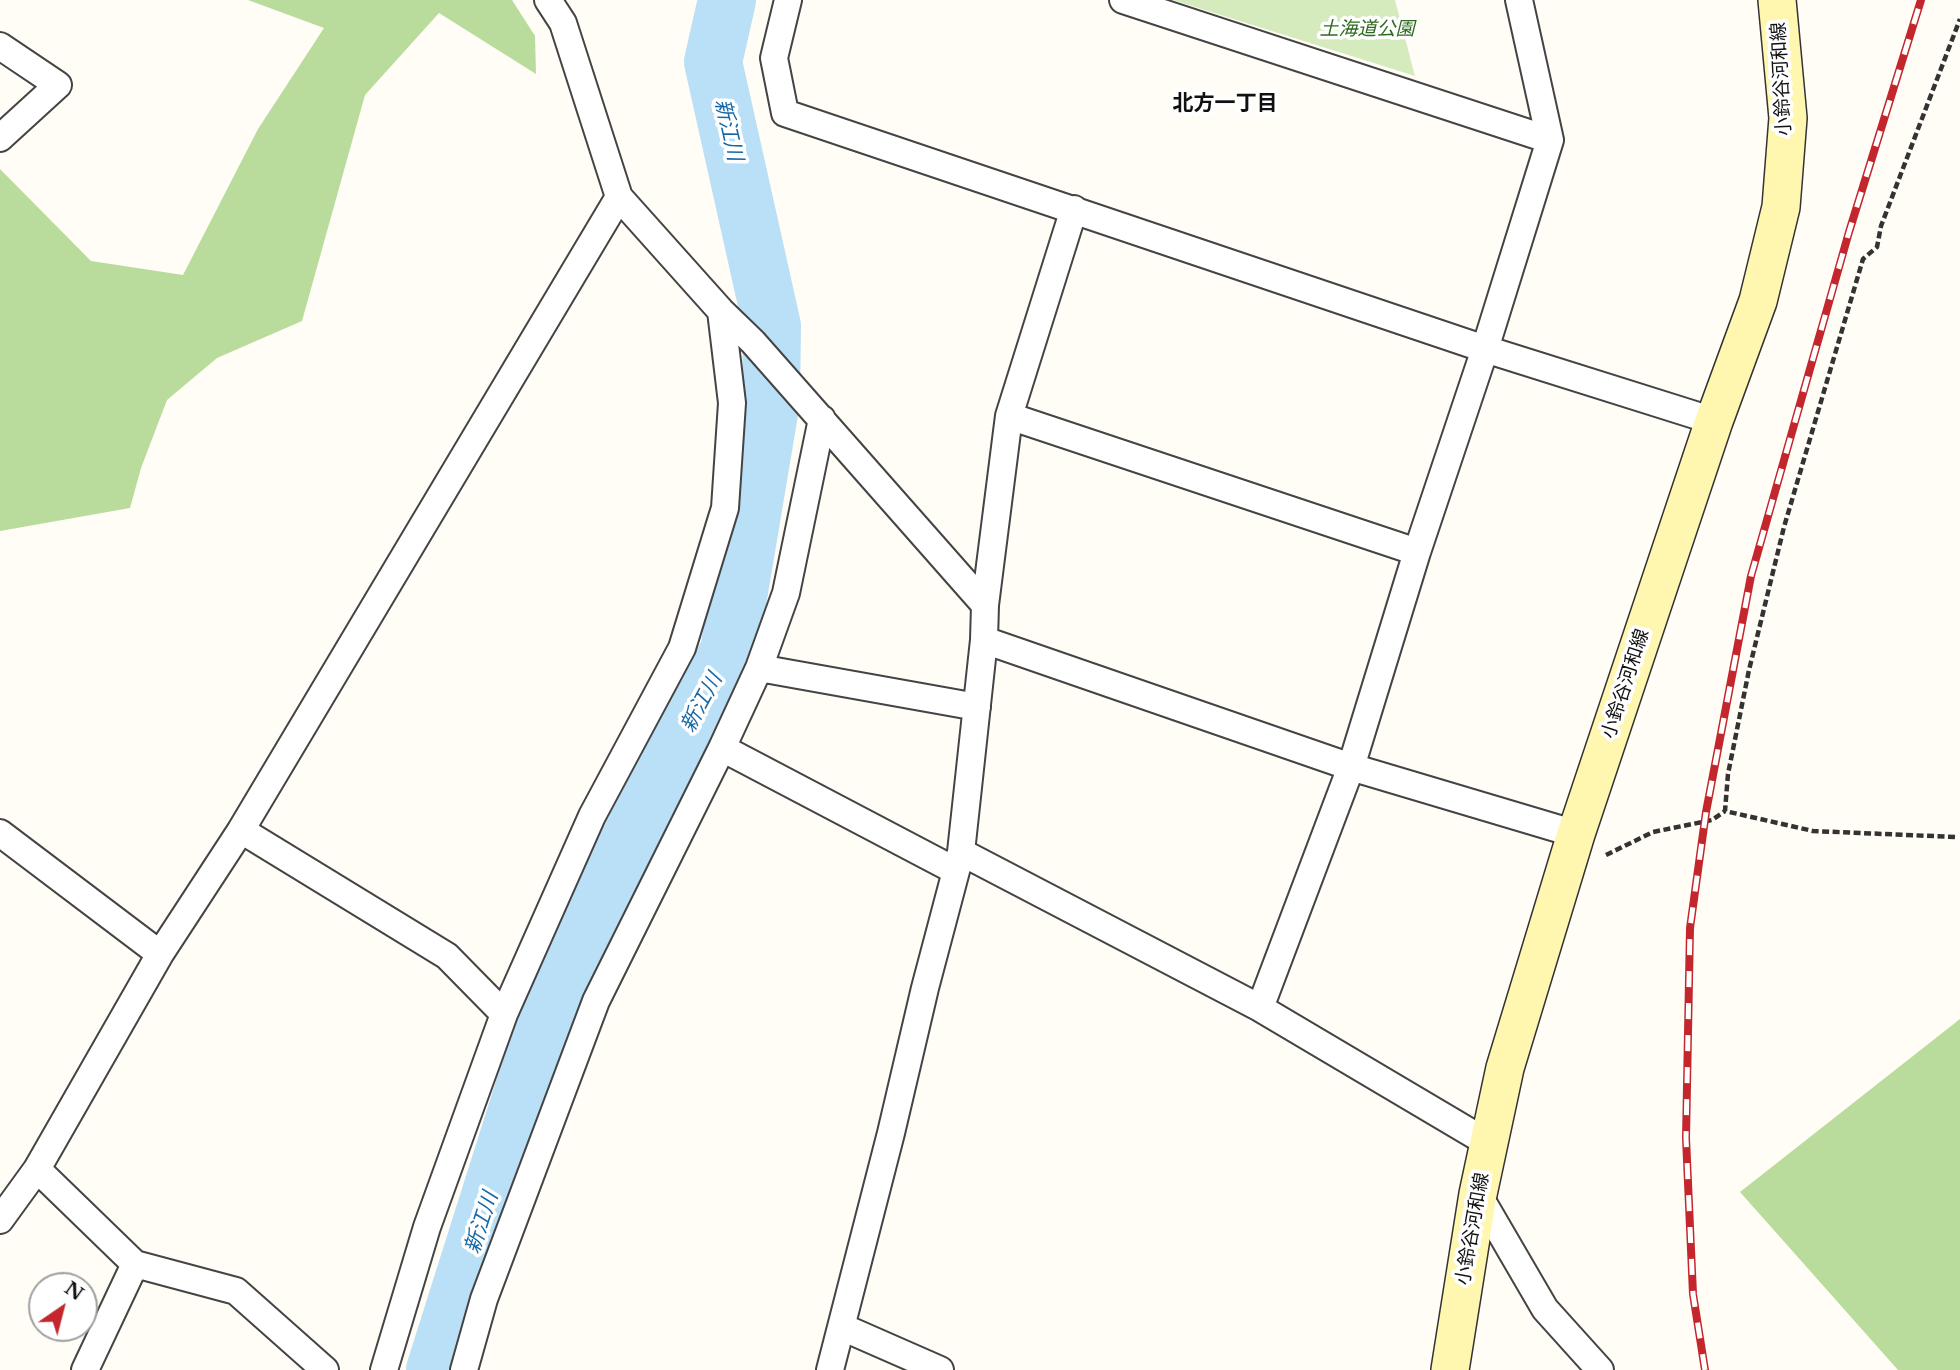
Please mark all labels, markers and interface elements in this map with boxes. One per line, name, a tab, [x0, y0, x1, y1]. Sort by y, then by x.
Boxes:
park label: 土海道公園	[1320, 19, 1414, 41]
street label: 小鈴谷河和線	[1768, 21, 1796, 137]
district label: 北方一丁目	[1173, 91, 1277, 117]
water label: 新江川	[709, 96, 747, 164]
street label: 小鈴谷河和線	[1598, 626, 1654, 742]
water label: 新江川	[676, 669, 728, 737]
street label: 小鈴谷河和線	[1452, 1171, 1494, 1287]
water label: 新江川	[460, 1189, 504, 1257]
north arrow	[28, 1272, 98, 1342]
text: N	[60, 1276, 88, 1306]

